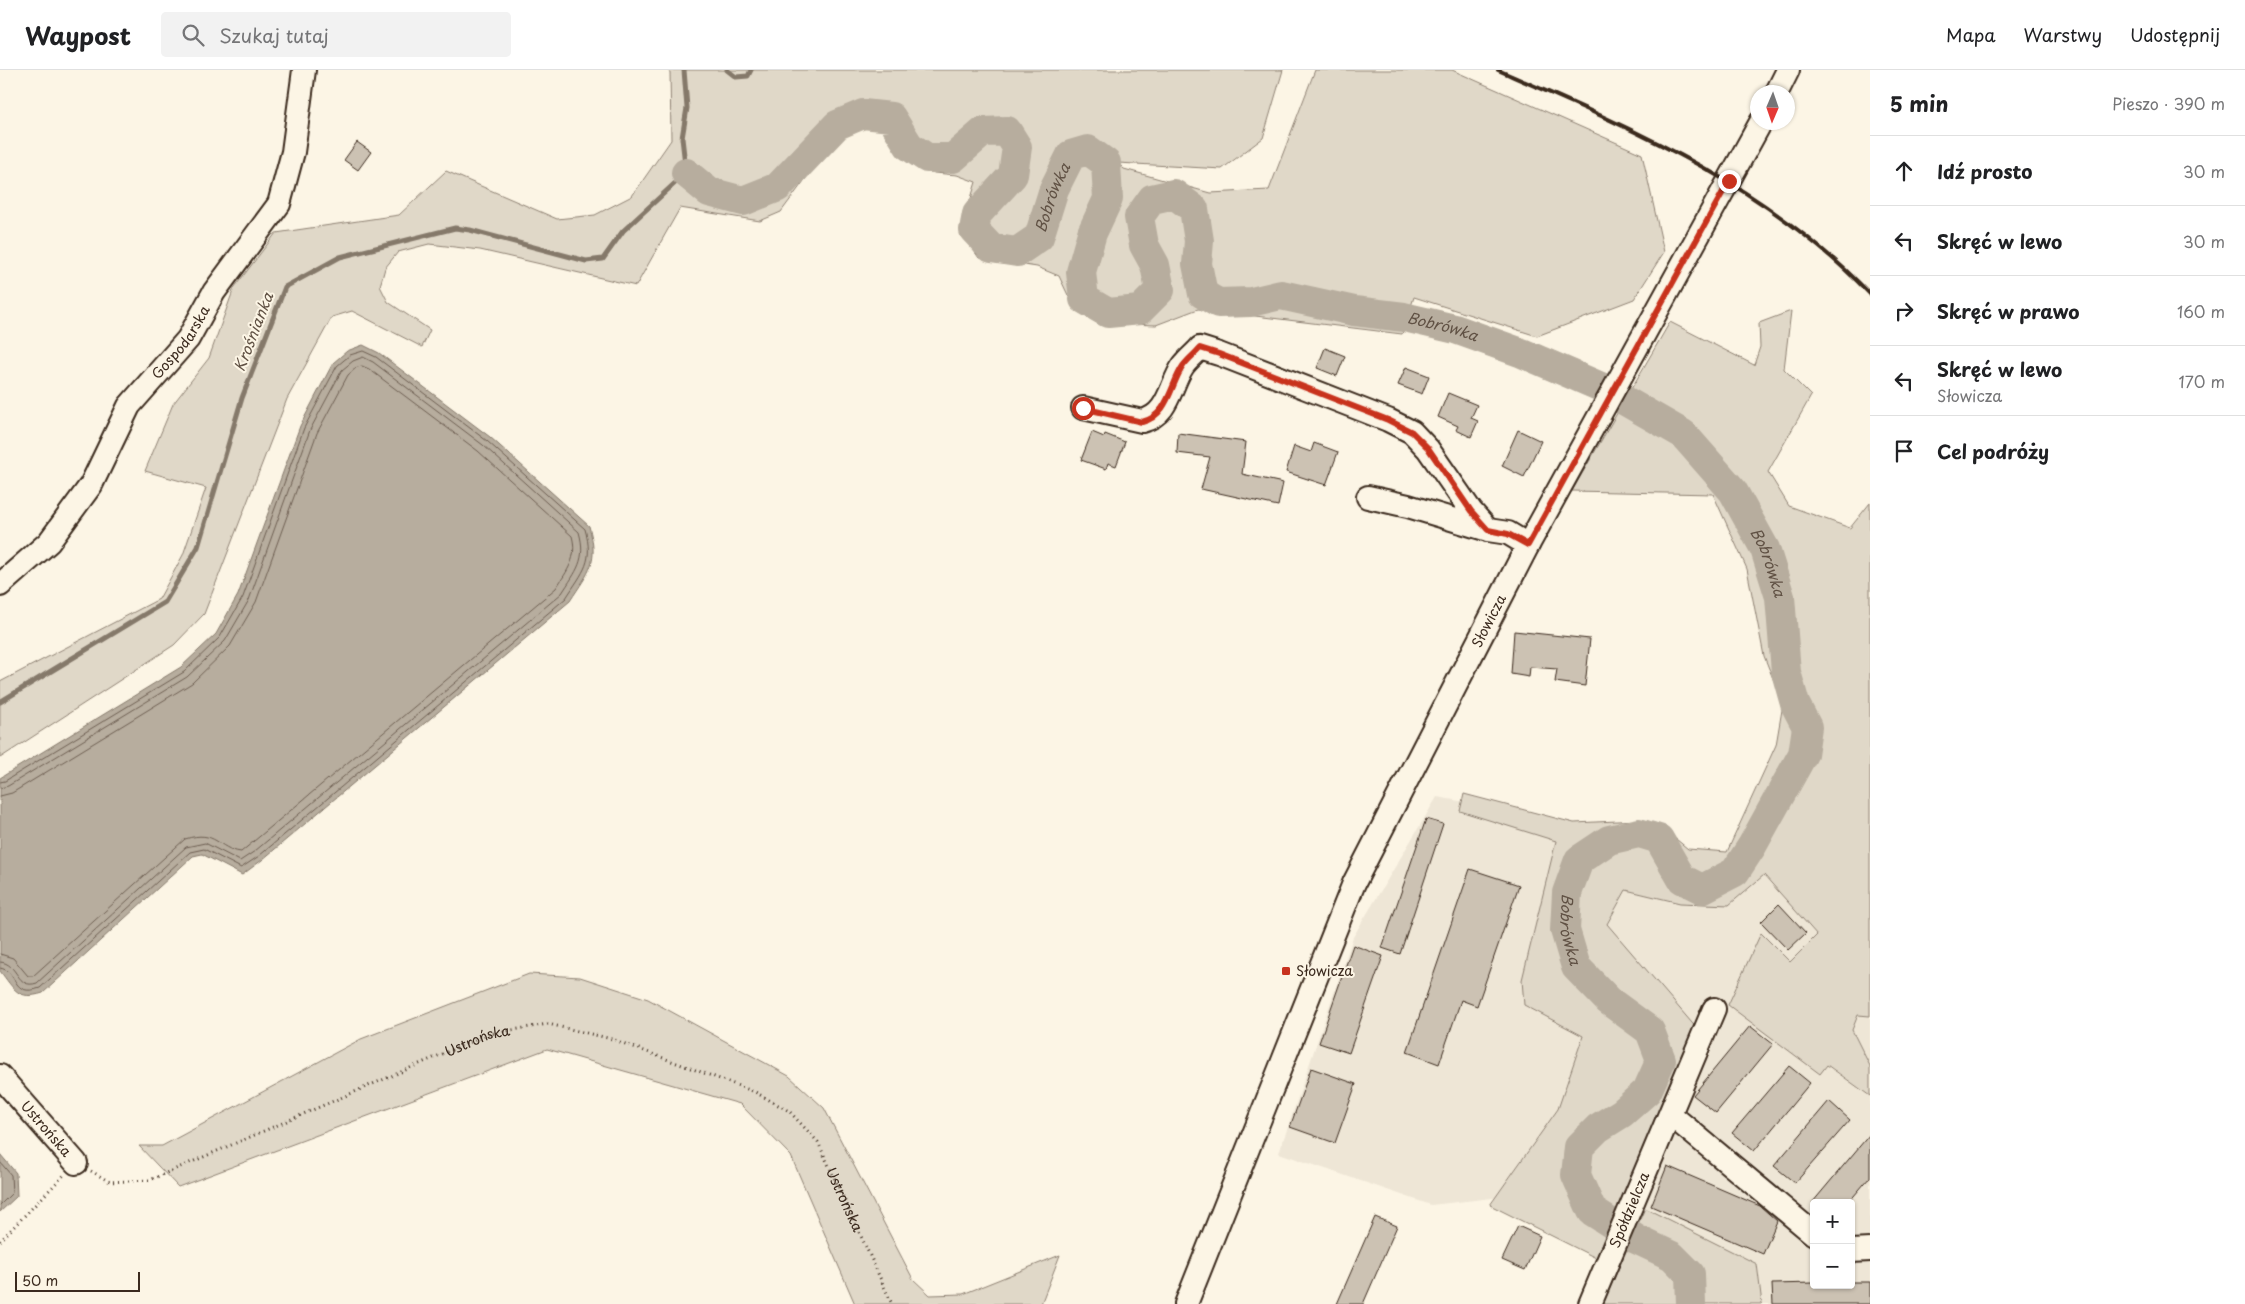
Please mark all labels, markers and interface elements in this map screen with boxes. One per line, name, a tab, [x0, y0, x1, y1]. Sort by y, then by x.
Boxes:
search box	[161, 12, 511, 57]
text: Waypost	[25, 17, 131, 53]
icon: search	[179, 21, 207, 49]
text: Szukaj tutaj	[219, 21, 329, 49]
text: Mapa	[1946, 21, 1996, 48]
text: Warstwy	[2024, 21, 2102, 48]
text: Udostępnij	[2130, 21, 2220, 48]
north arrow	[1750, 85, 1795, 130]
text: 5 min	[1890, 87, 1948, 119]
text: Pieszo · 390 m	[2112, 91, 2225, 115]
icon: ahead	[1890, 157, 1918, 185]
text: Idź prosto	[1937, 157, 2033, 185]
water label: Bobrówka	[1028, 158, 1076, 235]
text: 30 m	[2183, 159, 2225, 183]
route end	[1718, 170, 1741, 193]
icon: left	[1890, 227, 1918, 255]
text: Skręć w lewo	[1937, 227, 2062, 255]
text: 30 m	[2183, 229, 2225, 253]
water label: Krośnianka	[227, 288, 278, 374]
icon: right	[1890, 297, 1918, 325]
text: Skręć w prawo	[1937, 297, 2080, 325]
text: 160 m	[2177, 299, 2225, 323]
street label: Gospodarska	[146, 301, 215, 384]
water label: Bobrówka	[1405, 305, 1482, 347]
text: Skręć w lewo	[1937, 355, 2062, 383]
icon: left	[1890, 367, 1918, 395]
text: 170 m	[2179, 369, 2225, 393]
text: Słowicza	[1937, 383, 2002, 407]
route start	[1072, 397, 1095, 420]
icon: arrive	[1890, 437, 1918, 465]
text: Cel podróży	[1937, 437, 2049, 465]
water label: Bobrówka	[1745, 523, 1793, 600]
street label: Słowicza	[1466, 590, 1511, 651]
water label: Bobrówka	[1555, 893, 1588, 968]
place label: Słowicza	[1296, 960, 1353, 981]
marker: Słowicza	[1280, 965, 1292, 977]
street label: Ustrońska	[441, 1020, 512, 1062]
street label: Ustrońska	[16, 1096, 77, 1161]
street label: Ustrońska	[821, 1164, 869, 1235]
street label: Spółdzielcza	[1604, 1168, 1654, 1251]
map controls	[1810, 1199, 1855, 1289]
button: +	[1810, 1199, 1855, 1244]
button: −	[1810, 1244, 1855, 1289]
scale bar	[15, 1269, 140, 1292]
text: 50 m	[22, 1270, 58, 1291]

